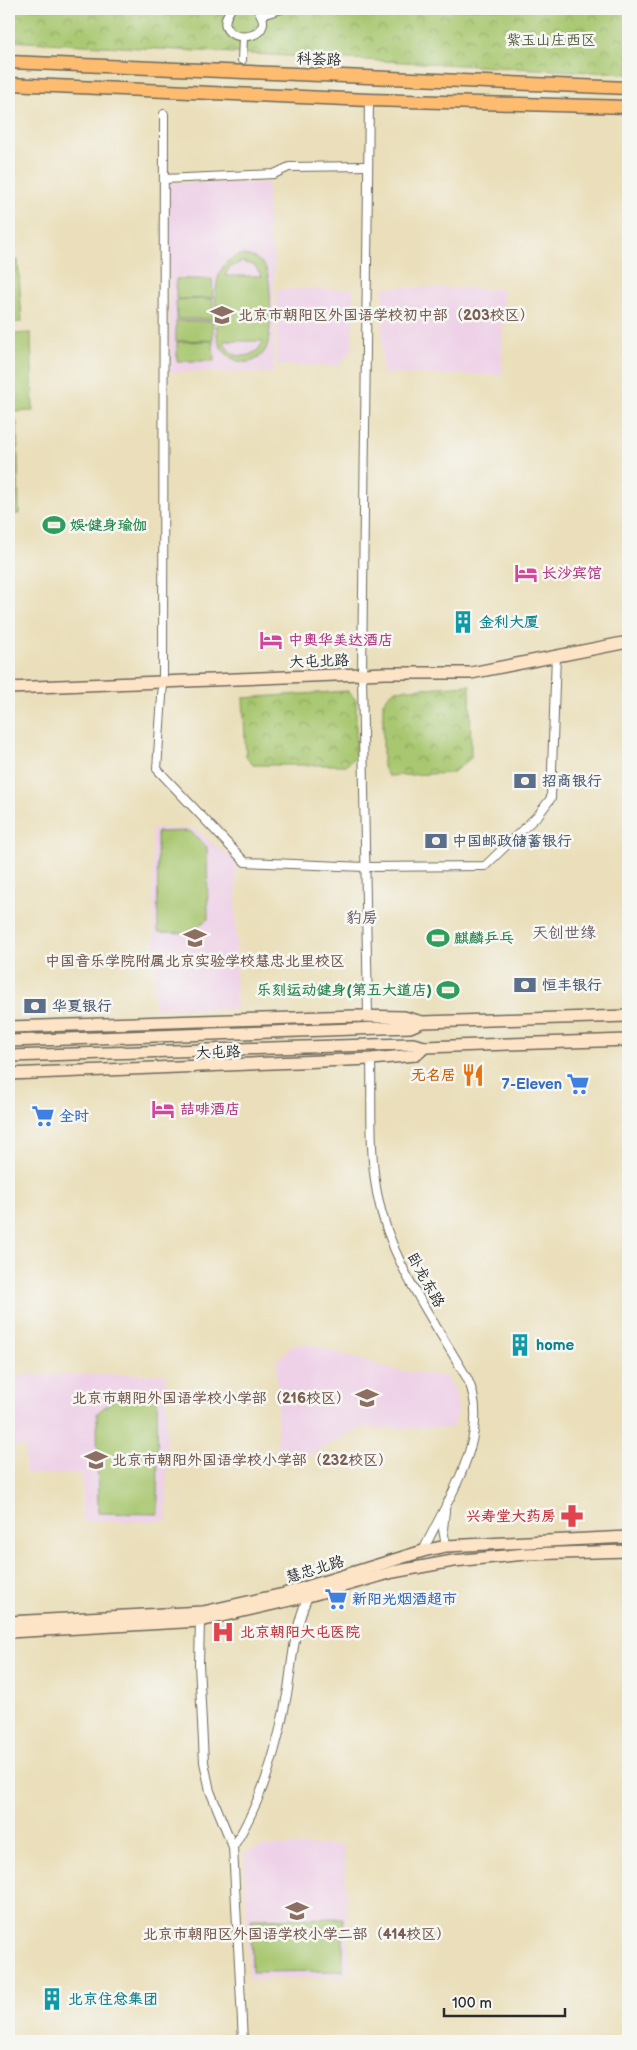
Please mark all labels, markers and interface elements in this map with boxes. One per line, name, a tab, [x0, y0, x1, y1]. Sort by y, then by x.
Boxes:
park label: 紫玉山庄西区	[506, 31, 596, 50]
street label: 科荟路	[296, 49, 342, 70]
school or university icon: 北京市朝阳区外国语学校初中部（203校区）	[209, 302, 235, 328]
place label: 北京市朝阳区外国语学校初中部（203校区）	[238, 306, 535, 325]
sports icon: 娱·健身瑜伽	[41, 512, 67, 538]
place label: 娱·健身瑜伽	[70, 516, 147, 535]
hotel icon: 长沙宾馆	[513, 560, 539, 586]
place label: 长沙宾馆	[542, 564, 602, 583]
building icon: 金利大厦	[450, 609, 476, 635]
place label: 金利大厦	[479, 613, 539, 632]
hotel icon: 中奥华美达酒店	[258, 627, 284, 653]
place label: 中奥华美达酒店	[288, 631, 393, 650]
street label: 大屯北路	[289, 651, 349, 672]
bank icon: 招商银行	[512, 768, 538, 794]
place label: 招商银行	[542, 772, 602, 791]
bank icon: 中国邮政储蓄银行	[423, 828, 449, 854]
place label: 中国邮政储蓄银行	[452, 832, 572, 851]
district label: 豹房	[346, 909, 378, 928]
district label: 天创世缘	[532, 924, 596, 943]
school or university icon: 中国音乐学院附属北京实验学校慧忠北里校区	[182, 925, 208, 951]
sports icon: 麒麟乒乓	[425, 925, 451, 951]
place label: 麒麟乒乓	[454, 929, 514, 948]
place label: 中国音乐学院附属北京实验学校慧忠北里校区	[45, 952, 345, 971]
bank icon: 恒丰银行	[512, 972, 538, 998]
place label: 恒丰银行	[542, 976, 602, 995]
sports icon: 乐刻运动健身(第五大道店)	[435, 977, 461, 1003]
place label: 乐刻运动健身(第五大道店)	[256, 981, 432, 1000]
bank icon: 华夏银行	[22, 993, 48, 1019]
place label: 华夏银行	[52, 997, 112, 1016]
street label: 大屯路	[195, 1042, 241, 1063]
restaurant icon: 无名居	[460, 1062, 486, 1088]
place label: 无名居	[411, 1066, 456, 1085]
supermarket icon: 7-Eleven	[565, 1071, 591, 1097]
place label: 7-Eleven	[502, 1075, 562, 1094]
hotel icon: 喆啡酒店	[150, 1096, 176, 1122]
place label: 喆啡酒店	[180, 1100, 240, 1119]
supermarket icon: 全时	[30, 1103, 56, 1129]
place label: 全时	[59, 1107, 89, 1126]
street label: 卧龙东路	[403, 1249, 448, 1311]
building icon: home	[507, 1332, 533, 1358]
place label: home	[536, 1336, 575, 1355]
school or university icon: 北京市朝阳外国语学校小学部（216校区）	[354, 1385, 380, 1411]
place label: 北京市朝阳外国语学校小学部（216校区）	[72, 1389, 351, 1408]
school or university icon: 北京市朝阳外国语学校小学部（232校区）	[83, 1447, 109, 1473]
place label: 北京市朝阳外国语学校小学部（232校区）	[112, 1451, 393, 1470]
pharmacy icon: 兴寿堂大药房	[559, 1503, 585, 1529]
place label: 兴寿堂大药房	[466, 1507, 556, 1526]
street label: 慧忠北路	[284, 1552, 347, 1587]
supermarket icon: 新阳光烟酒超市	[323, 1586, 349, 1612]
place label: 新阳光烟酒超市	[352, 1590, 457, 1609]
hospital icon: 北京朝阳大屯医院	[210, 1619, 236, 1645]
place label: 北京朝阳大屯医院	[240, 1623, 360, 1642]
school or university icon: 北京市朝阳区外国语学校小学二部（414校区）	[284, 1898, 310, 1924]
place label: 北京市朝阳区外国语学校小学二部（414校区）	[143, 1925, 451, 1944]
scale bar	[444, 1985, 566, 2017]
building icon: 北京住总集团	[39, 1986, 65, 2012]
place label: 北京住总集团	[68, 1990, 158, 2009]
text: 100 m	[452, 1994, 492, 2013]

